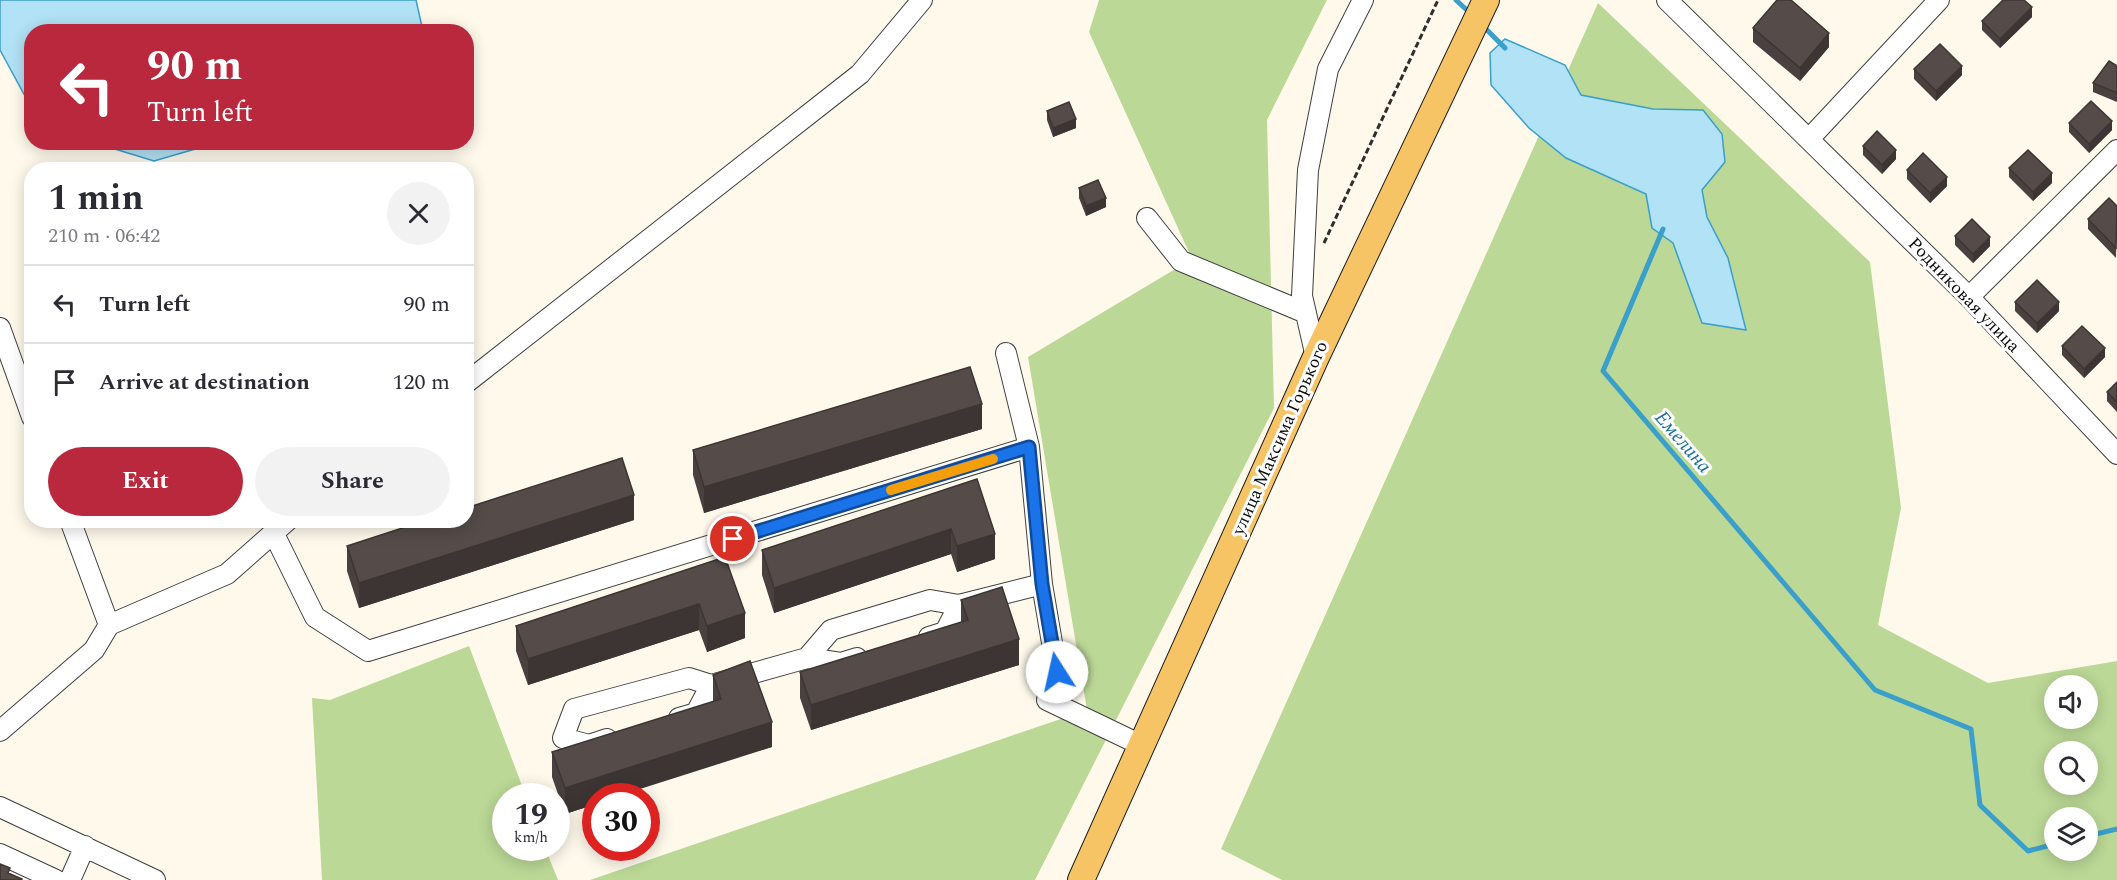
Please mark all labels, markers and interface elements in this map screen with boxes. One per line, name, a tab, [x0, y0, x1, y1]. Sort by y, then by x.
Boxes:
text: 90 m	[147, 35, 242, 98]
icon: left	[48, 48, 126, 126]
text: Turn left	[147, 92, 253, 134]
text: 1 min	[48, 171, 144, 226]
button: close	[387, 182, 450, 245]
text: 210 m · 06:42	[48, 221, 160, 251]
street label: Родниковая улица	[1902, 231, 2027, 359]
icon: left	[48, 288, 81, 321]
text: Turn left	[99, 288, 191, 321]
text: 90 m	[404, 288, 450, 321]
street label: улица Максима Горького	[1225, 337, 1335, 540]
icon: arrive	[48, 366, 81, 399]
text: Arrive at destination	[99, 366, 310, 399]
text: 120 m	[393, 366, 450, 399]
water label: Емелина	[1647, 404, 1719, 480]
button: Exit	[48, 447, 243, 516]
button: Share	[255, 447, 450, 516]
pin	[707, 513, 758, 564]
icon: arrive	[716, 522, 749, 555]
position arrow	[1025, 640, 1089, 704]
map controls	[2044, 675, 2098, 861]
button: sound	[2044, 675, 2098, 729]
button: search	[2044, 741, 2098, 795]
speed limit sign: 30	[582, 783, 660, 861]
text: 19	[514, 792, 548, 838]
button: layers	[2044, 807, 2098, 861]
text: km/h	[514, 826, 548, 849]

